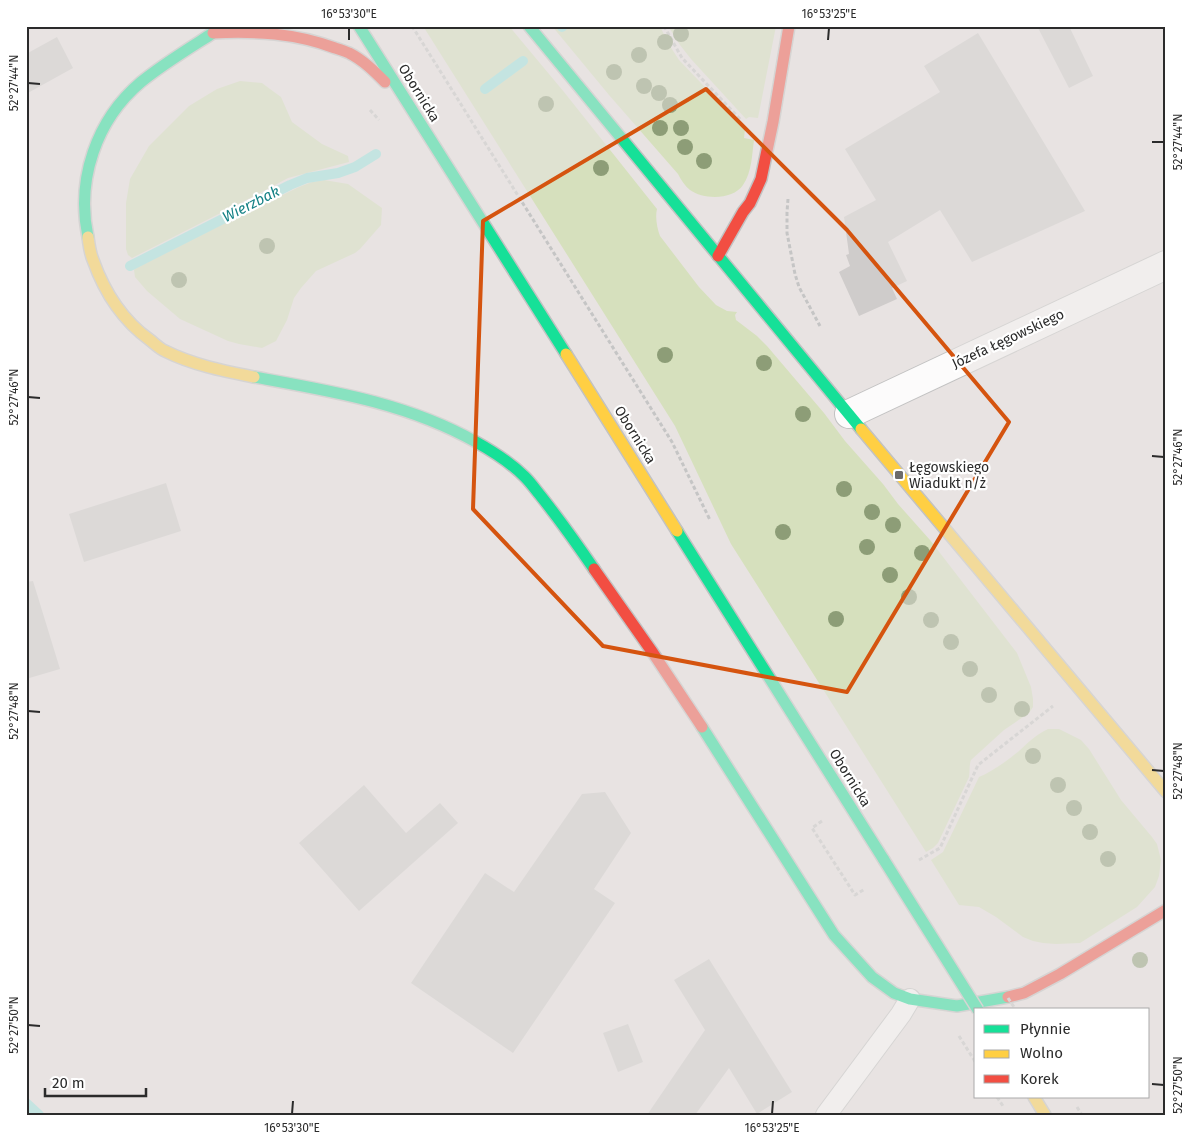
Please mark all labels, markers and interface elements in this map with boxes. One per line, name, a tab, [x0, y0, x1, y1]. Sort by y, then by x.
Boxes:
text: 16°53'30"E	[321, 7, 377, 21]
text: 16°53'25"E	[801, 7, 857, 21]
text: 52°27'44"N	[7, 55, 21, 111]
street label: Obornicka	[395, 61, 443, 125]
text: 52°27'44"N	[1171, 114, 1185, 170]
water label: Wierzbak	[219, 182, 283, 226]
street label: Józefa Łęgowskiego	[949, 306, 1067, 372]
text: 52°27'46"N	[7, 368, 21, 426]
street label: Obornicka	[611, 403, 659, 467]
text: 52°27'46"N	[1171, 428, 1185, 486]
place label: Łęgowskiego Wiadukt n/ż	[909, 459, 989, 492]
marker: Łęgowskiego Wiadukt n/ż	[893, 469, 905, 481]
text: 52°27'48"N	[7, 682, 21, 740]
text: 52°27'48"N	[1171, 742, 1185, 800]
street label: Obornicka	[826, 746, 874, 810]
text: 52°27'50"N	[7, 996, 21, 1054]
legend	[974, 1008, 1150, 1098]
text: Płynnie	[1020, 1020, 1071, 1038]
text: Wolno	[1020, 1044, 1063, 1062]
text: 52°27'50"N	[1171, 1056, 1185, 1114]
scale bar	[45, 1066, 146, 1098]
text: Korek	[1020, 1070, 1059, 1088]
text: 20 m	[52, 1074, 85, 1092]
text: 16°53'30"E	[264, 1121, 320, 1135]
text: 16°53'25"E	[744, 1121, 800, 1135]

